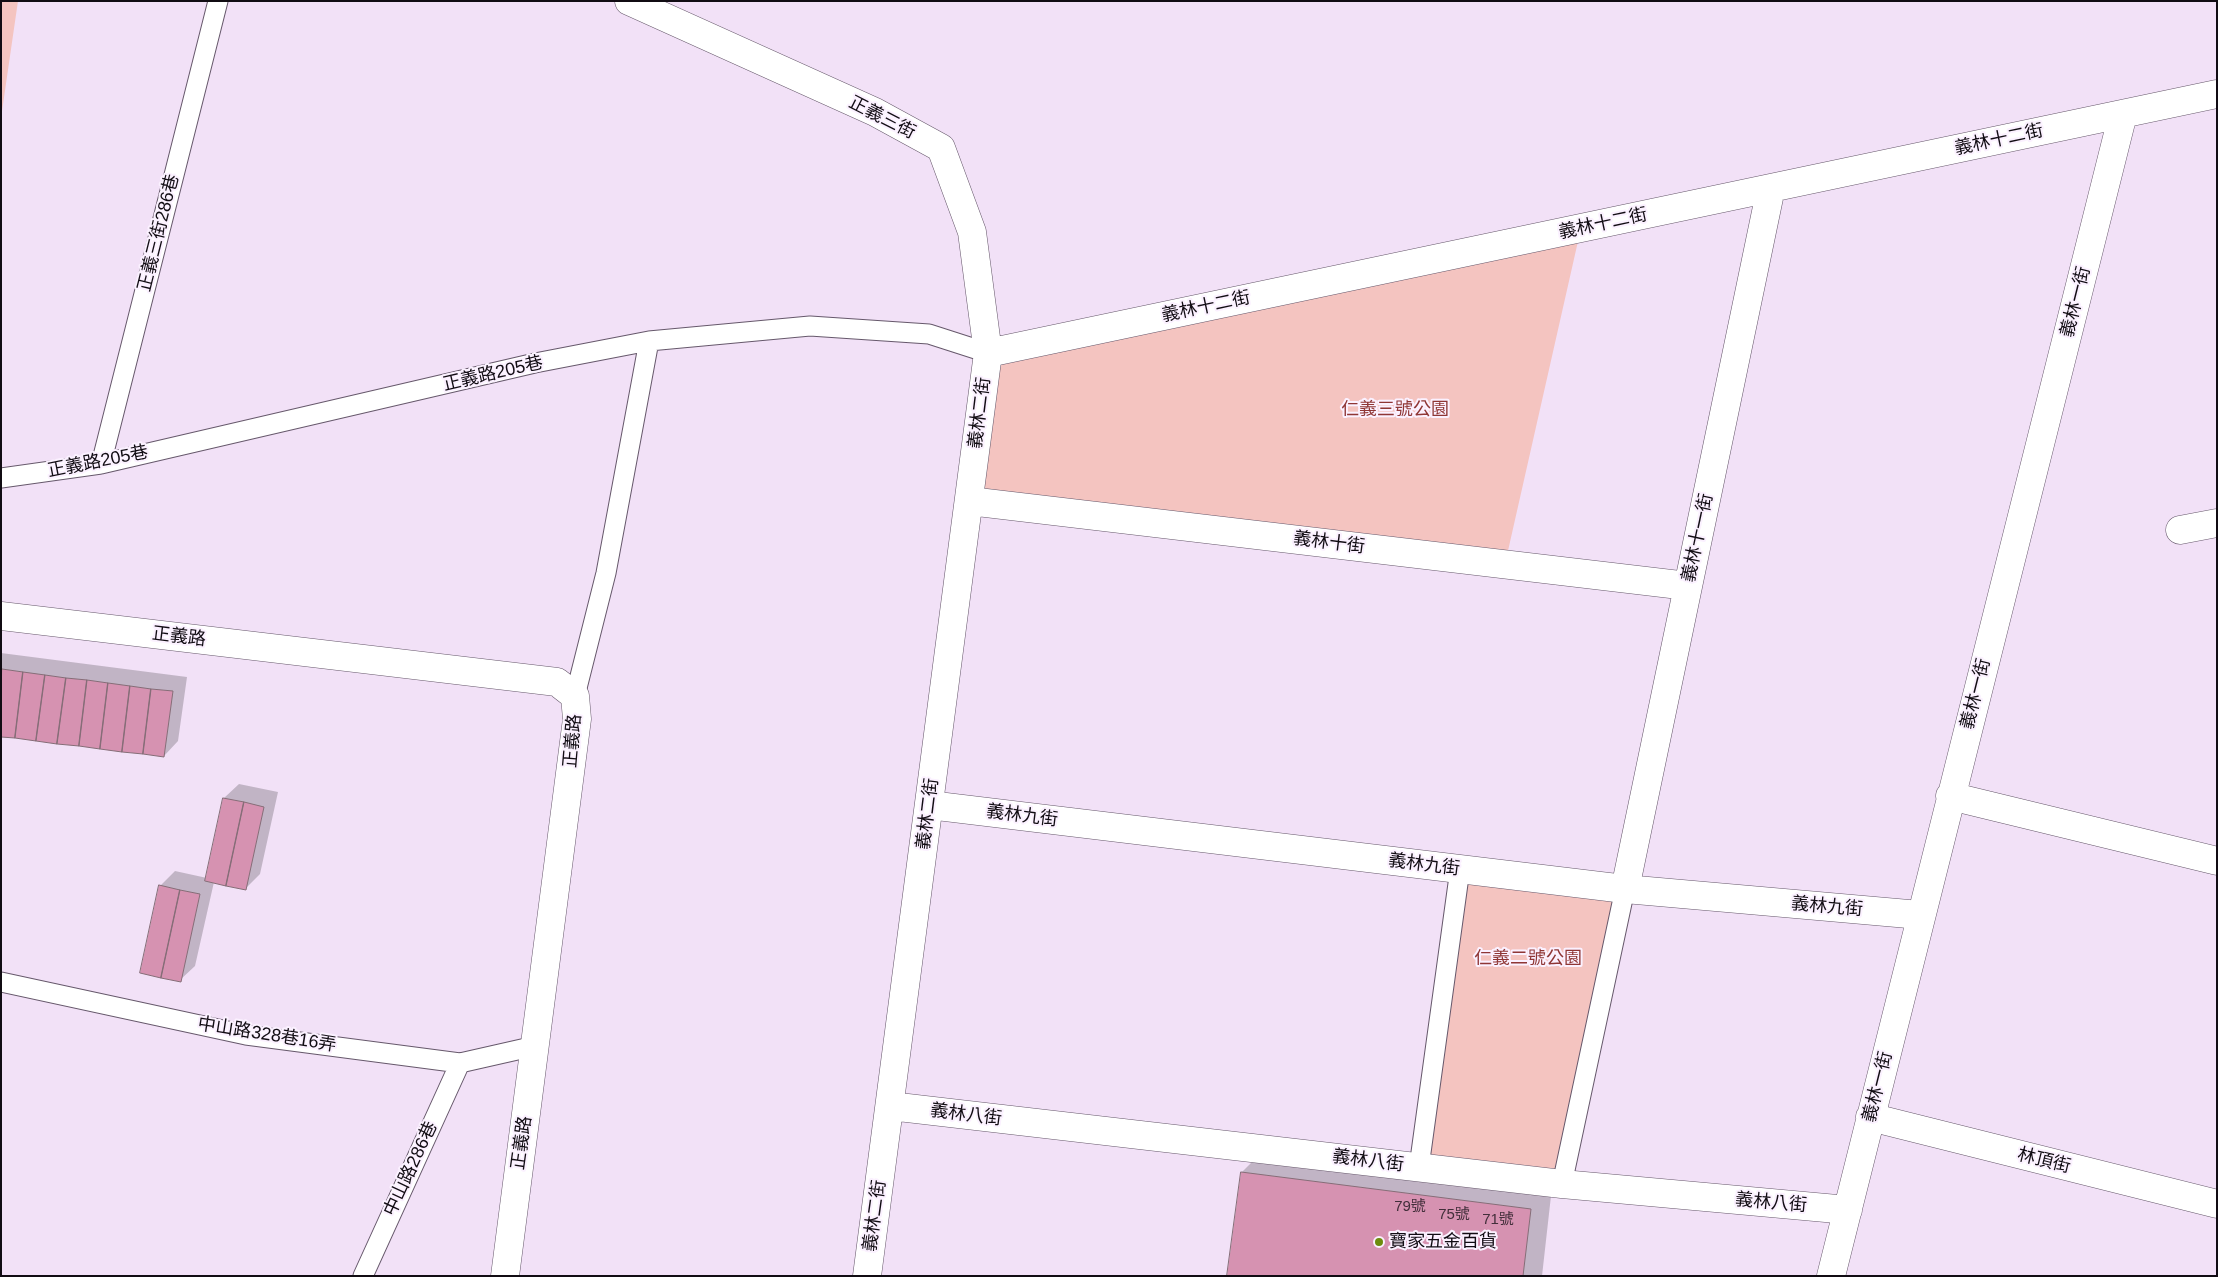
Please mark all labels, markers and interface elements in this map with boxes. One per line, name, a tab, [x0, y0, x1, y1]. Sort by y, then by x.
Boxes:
street label: 正義三街	[845, 92, 919, 144]
street label: 義林十二街	[1953, 120, 2045, 160]
street label: 正義三街286巷	[134, 172, 184, 294]
street label: 義林十二街	[1557, 204, 1649, 244]
street label: 義林一街	[2057, 264, 2095, 340]
street label: 義林十二街	[1160, 287, 1252, 327]
street label: 正義路205巷	[441, 352, 545, 396]
street label: 義林二街	[965, 376, 995, 450]
park label: 仁義三號公園	[1341, 399, 1449, 421]
street label: 正義路205巷	[46, 442, 150, 482]
street label: 義林十一街	[1678, 492, 1718, 584]
street label: 義林十街	[1292, 528, 1366, 558]
street label: 正義路	[151, 623, 207, 651]
street label: 義林一街	[1957, 656, 1995, 732]
street label: 正義路	[560, 713, 586, 769]
street label: 義林二街	[913, 777, 943, 851]
street label: 義林九街	[985, 801, 1059, 831]
street label: 義林九街	[1387, 850, 1461, 880]
street label: 義林九街	[1790, 893, 1864, 921]
park label: 仁義二號公園	[1474, 948, 1582, 970]
street label: 中山路328巷16弄	[196, 1013, 338, 1057]
street label: 義林一街	[1859, 1049, 1897, 1125]
street label: 義林八街	[929, 1100, 1003, 1130]
street label: 正義路	[508, 1115, 536, 1171]
street label: 中山路286巷	[380, 1118, 442, 1220]
street label: 林頂街	[2015, 1144, 2073, 1178]
street label: 義林八街	[1331, 1146, 1405, 1176]
street label: 義林二街	[859, 1179, 891, 1253]
street label: 義林八街	[1734, 1189, 1808, 1217]
house number: 79號	[1394, 1198, 1426, 1216]
house number: 75號	[1438, 1206, 1470, 1224]
house number: 71號	[1482, 1211, 1514, 1229]
place label: 寶家五金百貨	[1389, 1231, 1497, 1253]
marker: 寶家五金百貨	[1373, 1236, 1385, 1248]

